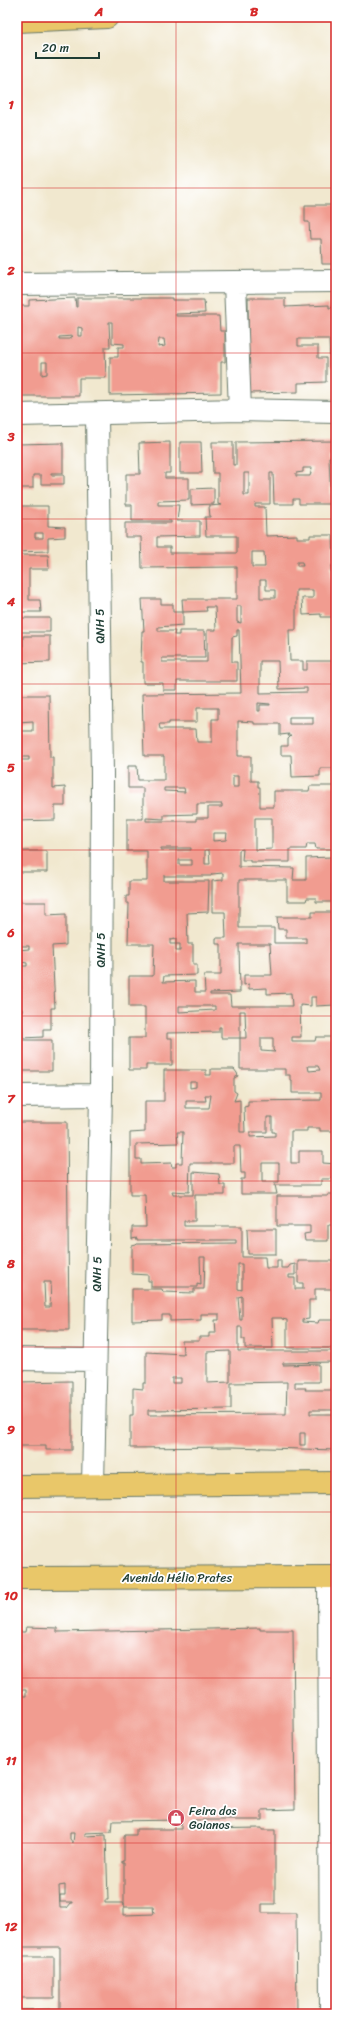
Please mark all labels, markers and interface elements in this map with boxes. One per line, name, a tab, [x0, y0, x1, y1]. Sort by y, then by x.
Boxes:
text: A	[94, 0, 103, 23]
text: B	[250, 0, 259, 23]
scale bar	[36, 34, 99, 60]
text: 20 m	[42, 37, 69, 59]
text: 1	[8, 93, 14, 116]
text: 2	[6, 259, 15, 282]
text: 3	[6, 425, 15, 448]
text: 4	[6, 590, 16, 613]
street label: QNH 5	[89, 608, 111, 644]
text: 5	[7, 756, 15, 779]
text: 6	[6, 921, 15, 944]
street label: QNH 5	[90, 932, 112, 968]
text: 7	[7, 1087, 16, 1110]
text: 8	[6, 1252, 15, 1275]
street label: QNH 5	[86, 1256, 108, 1292]
text: 9	[7, 1418, 15, 1441]
street label: Avenida Hélio Prates	[121, 1567, 232, 1589]
text: 10	[4, 1584, 18, 1607]
text: 11	[5, 1749, 17, 1772]
place label: Feira dos Goianos	[189, 1800, 237, 1836]
shop icon: Feira dos Goianos	[166, 1808, 186, 1828]
text: 12	[4, 1915, 18, 1938]

